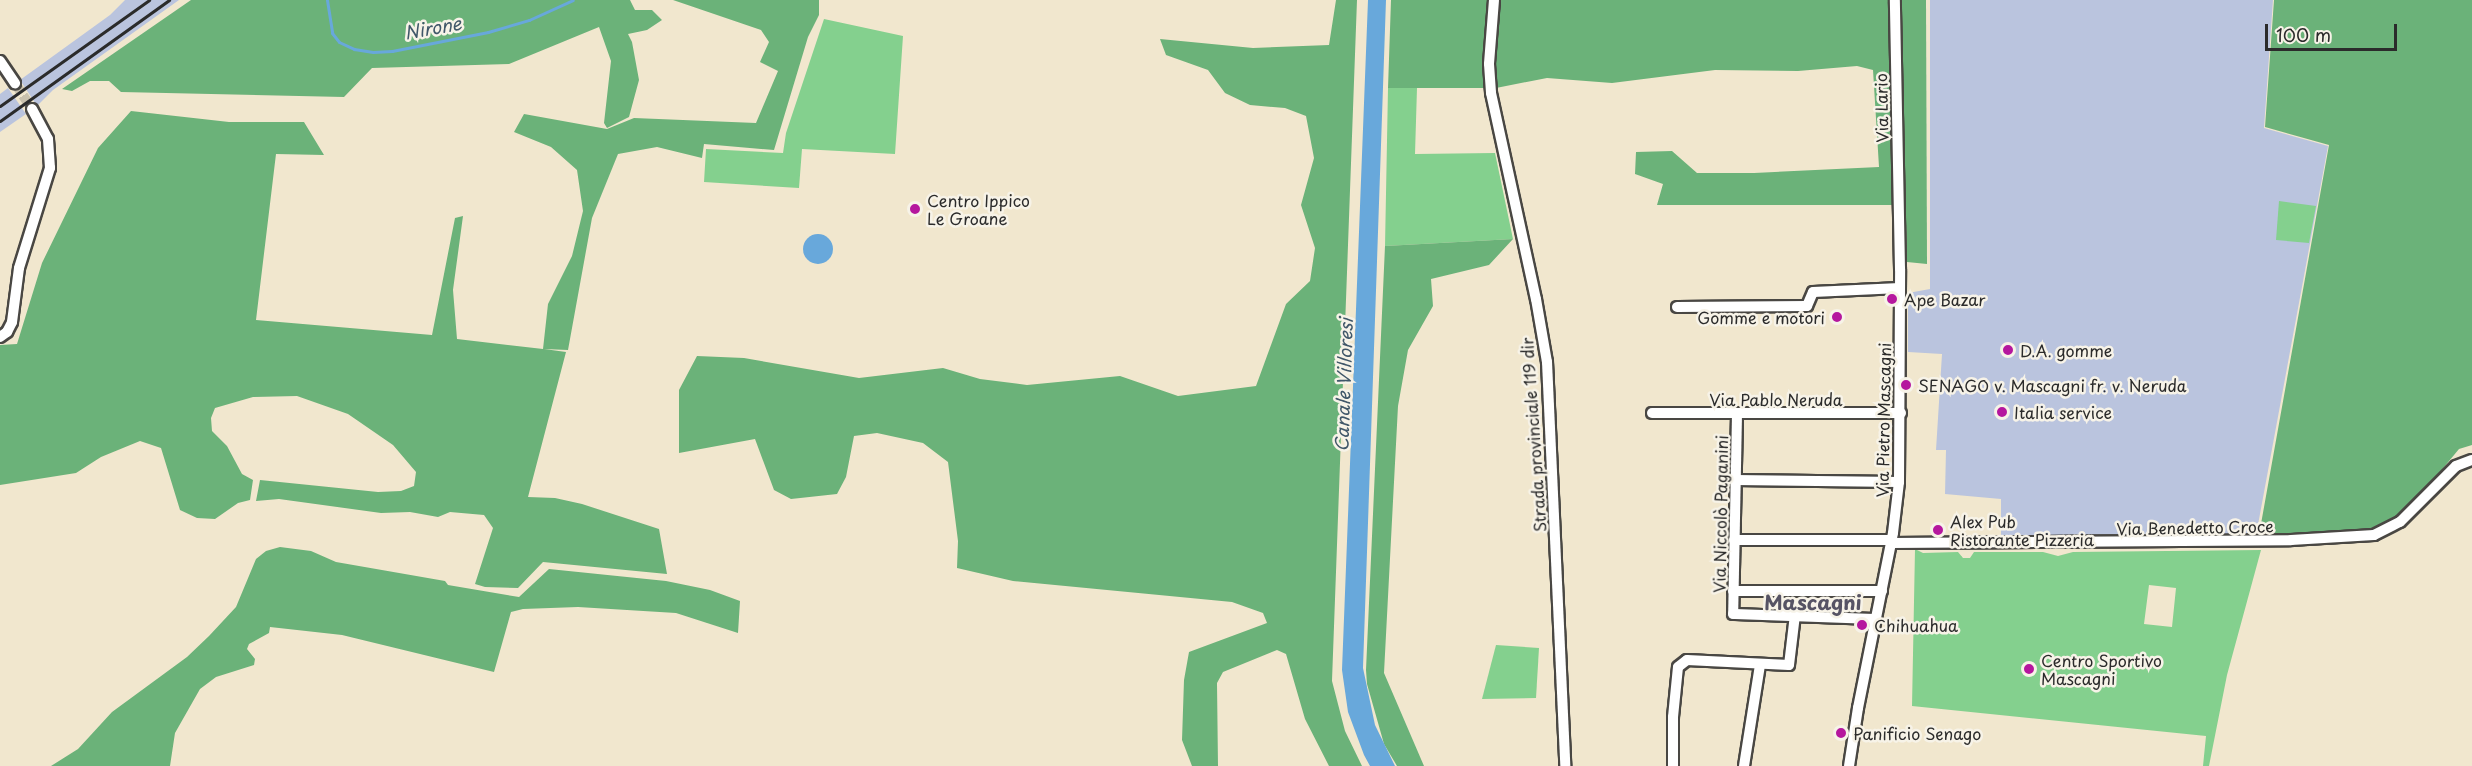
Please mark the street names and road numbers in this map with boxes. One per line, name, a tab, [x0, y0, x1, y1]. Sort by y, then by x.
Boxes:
street label: Via Lario	[1871, 74, 1891, 142]
street label: Strada provinciale 119 dir	[1517, 336, 1549, 534]
street label: Via Pietro Mascagni	[1872, 343, 1894, 497]
street label: Via Pablo Neruda	[1709, 389, 1843, 409]
street label: Via Niccolò Paganini	[1709, 435, 1731, 593]
street label: Via Benedetto Croce	[2116, 516, 2274, 538]

